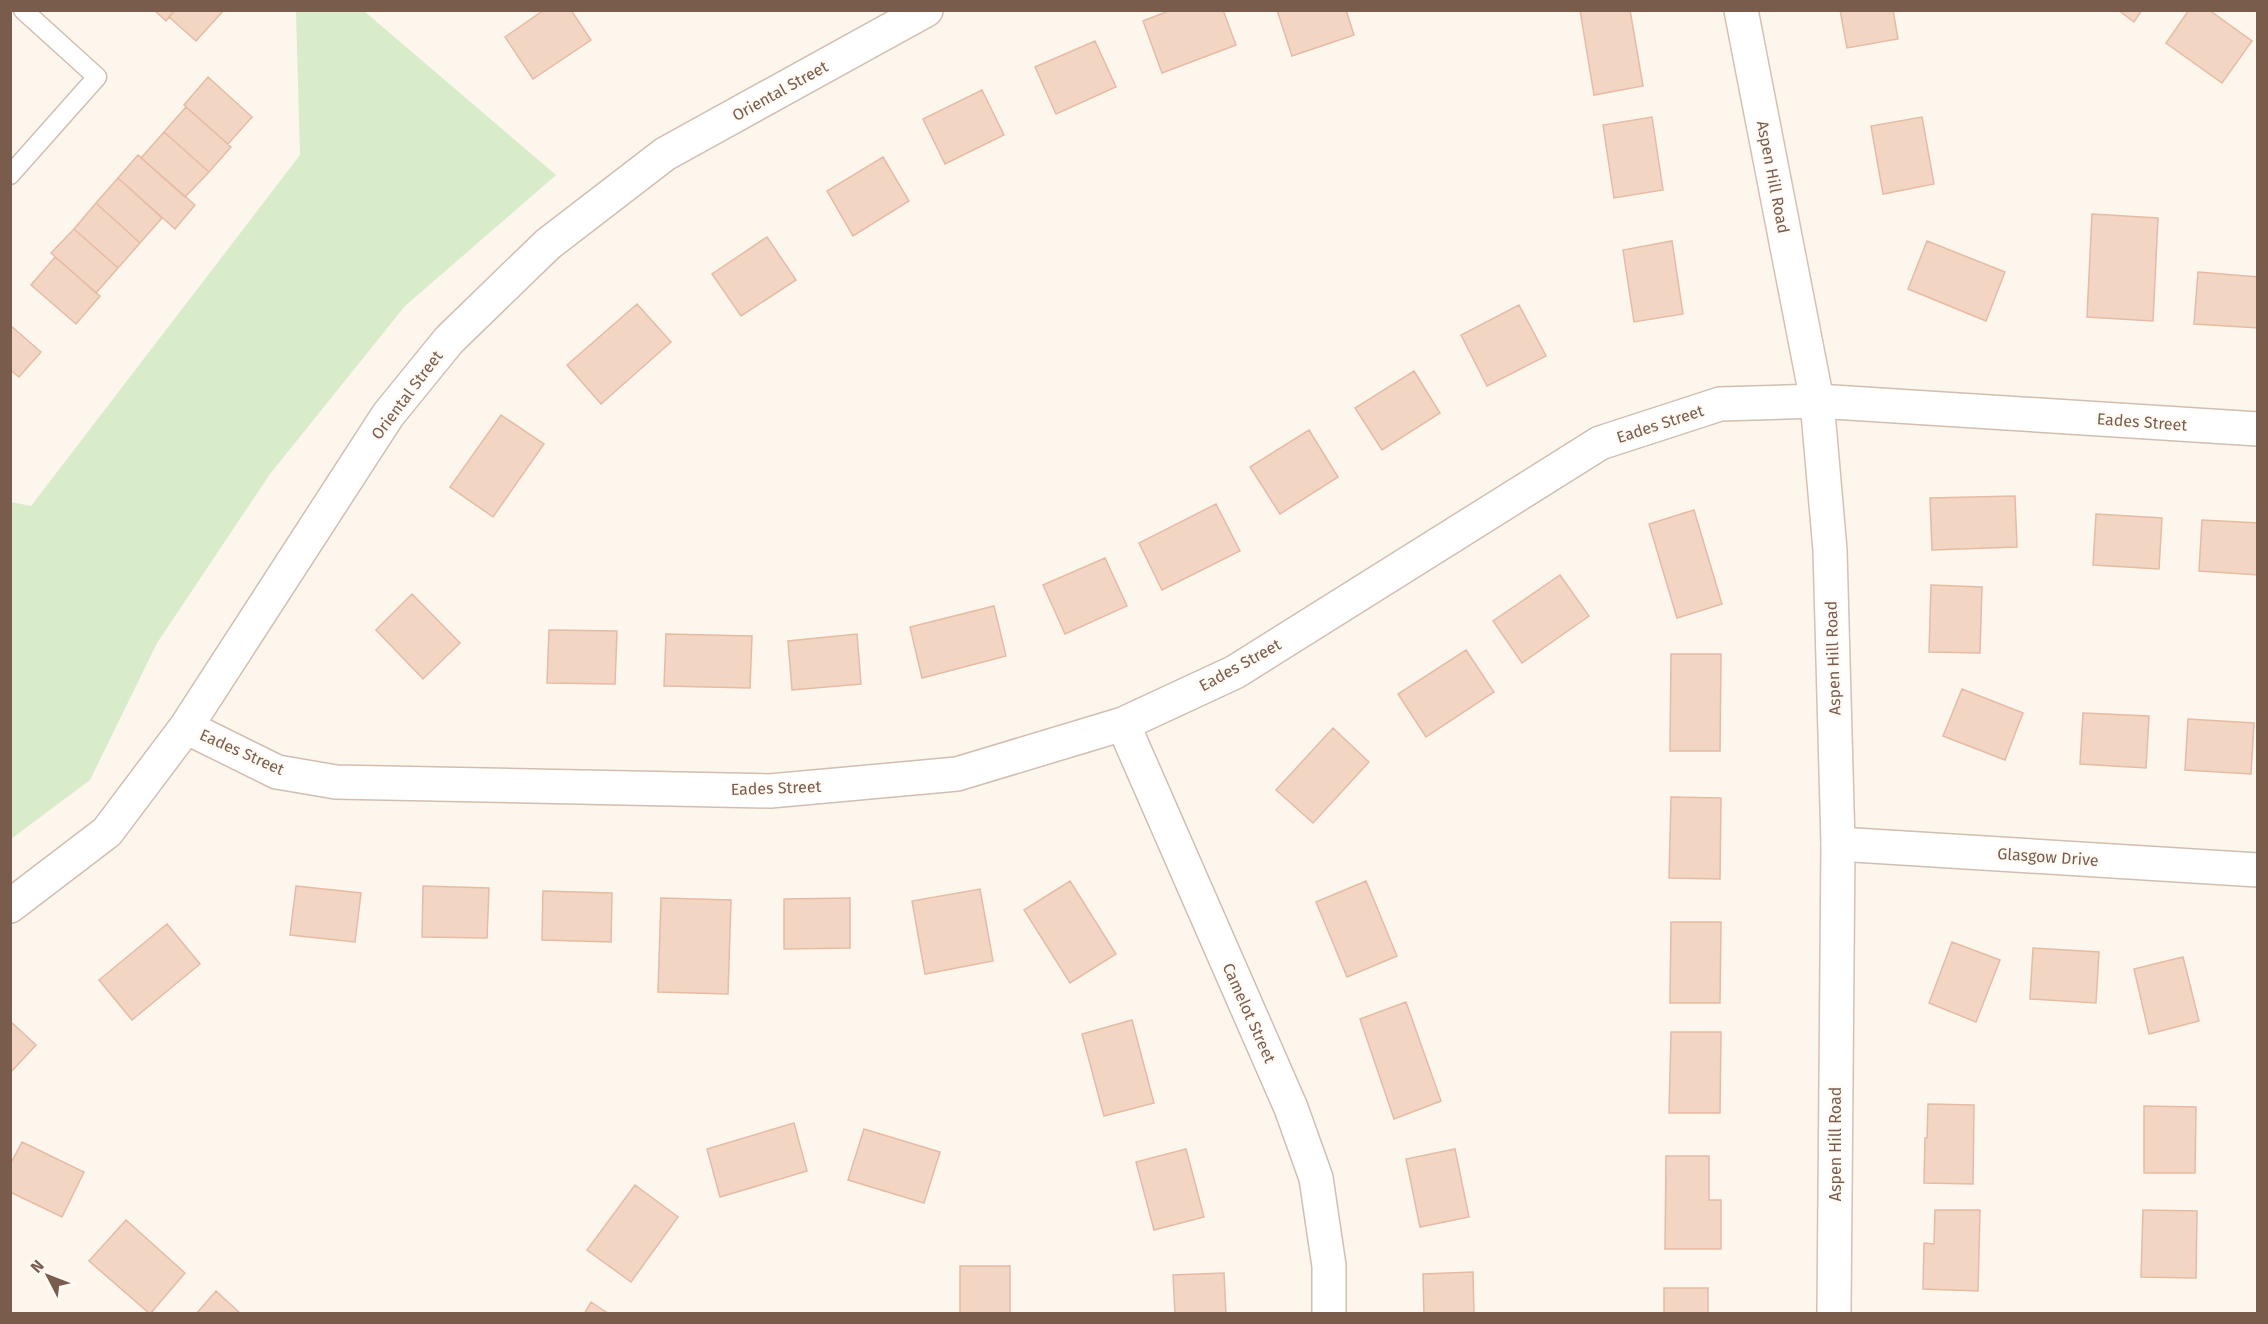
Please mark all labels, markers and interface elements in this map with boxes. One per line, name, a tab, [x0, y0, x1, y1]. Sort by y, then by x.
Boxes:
street label: Oriental Street	[729, 57, 831, 125]
street label: Aspen Hill Road	[1753, 119, 1793, 235]
street label: Oriental Street	[367, 347, 447, 443]
street label: Eades Street	[1614, 401, 1706, 447]
street label: Eades Street	[2096, 409, 2188, 435]
street label: Aspen Hill Road	[1822, 601, 1844, 715]
street label: Eades Street	[1196, 635, 1284, 695]
street label: Eades Street	[197, 725, 287, 779]
street label: Eades Street	[730, 777, 822, 799]
street label: Glasgow Drive	[1997, 844, 2099, 870]
street label: Camelot Street	[1218, 960, 1280, 1066]
street label: Aspen Hill Road	[1826, 1087, 1845, 1201]
north arrow	[18, 1246, 78, 1306]
text: N	[27, 1256, 48, 1277]

